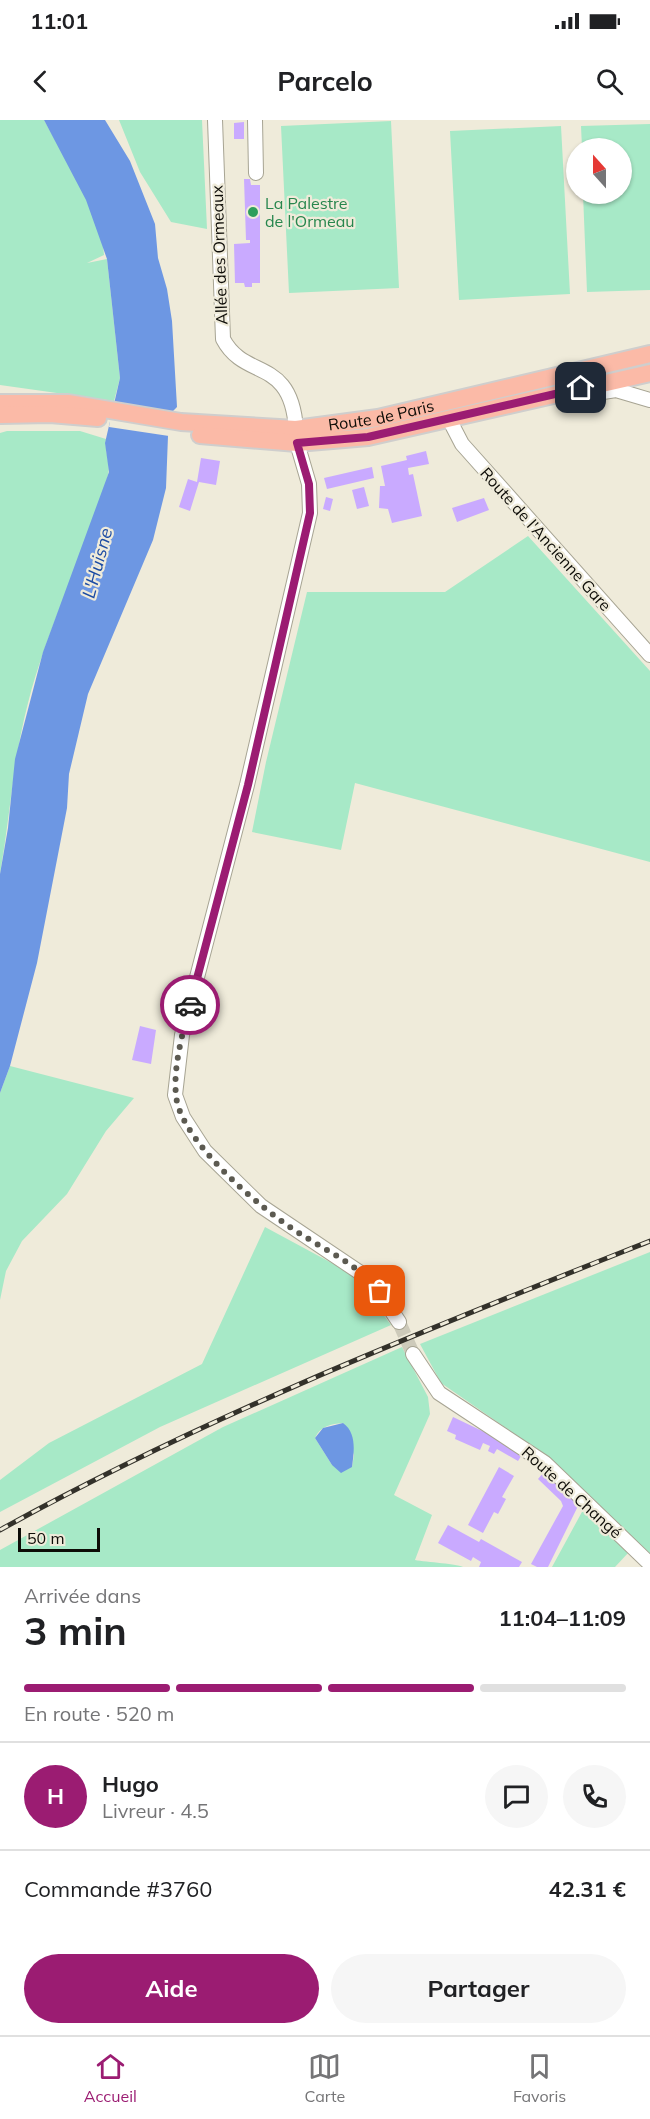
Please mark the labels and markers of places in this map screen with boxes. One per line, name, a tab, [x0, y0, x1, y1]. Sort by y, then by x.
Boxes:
place label: La Palestre de l'Ormeau	[265, 193, 355, 231]
marker: La Palestre de l'Ormeau	[246, 205, 260, 219]
pin	[555, 362, 606, 413]
pin	[354, 1265, 405, 1316]

